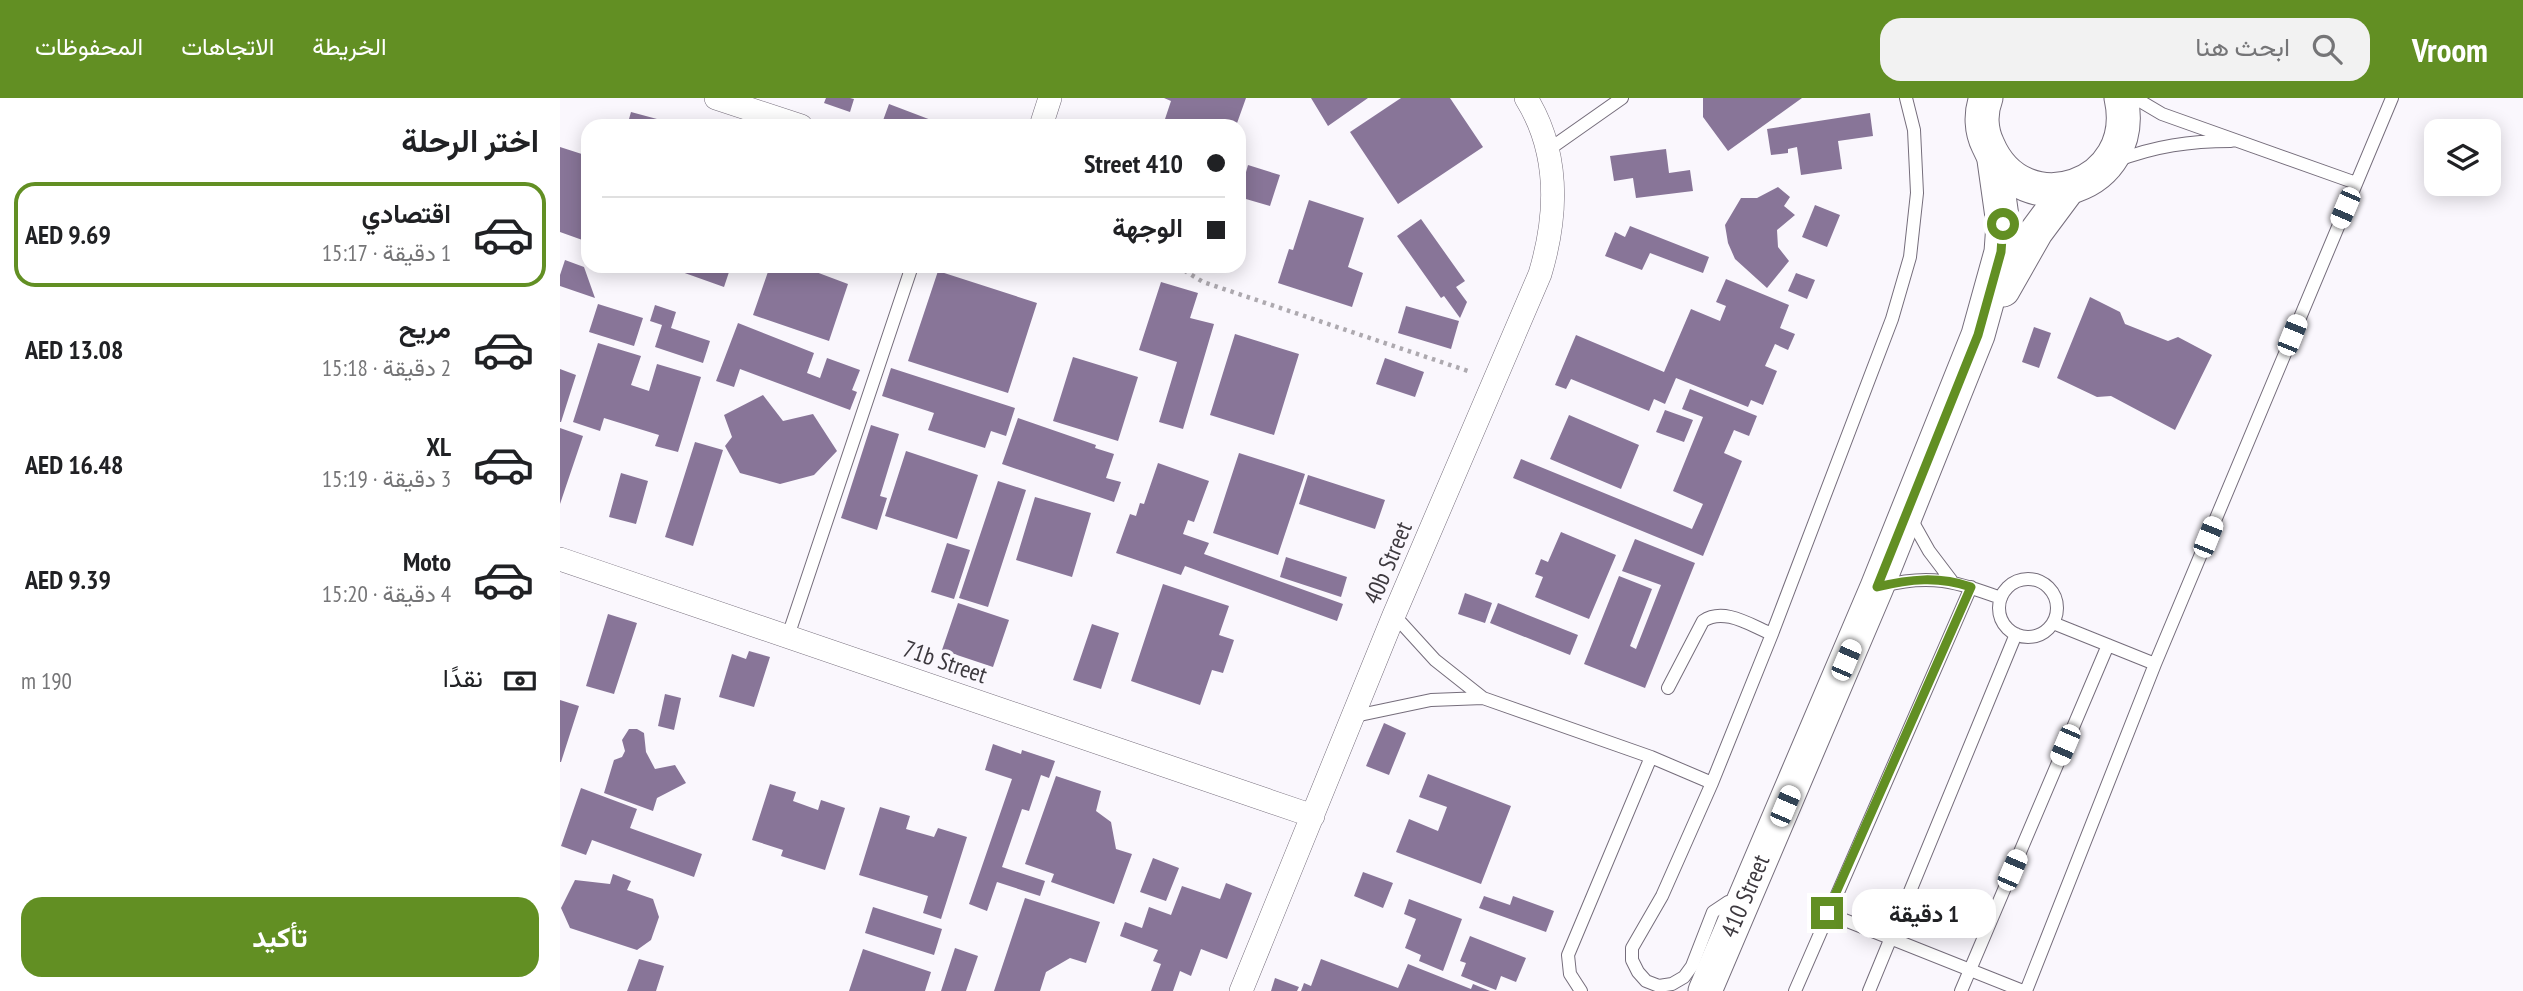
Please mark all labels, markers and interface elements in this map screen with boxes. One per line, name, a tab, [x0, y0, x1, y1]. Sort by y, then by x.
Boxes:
search box	[1880, 18, 2370, 81]
text: Vroom	[2412, 28, 2488, 71]
text: ابحث هنا	[2195, 30, 2290, 63]
icon: search	[2308, 30, 2346, 68]
text: المحفوظات	[35, 31, 143, 62]
text: الاتجاهات	[181, 31, 274, 62]
text: الخريطة	[312, 31, 387, 62]
text: اختر الرحلة	[401, 119, 539, 161]
map controls	[2424, 119, 2501, 196]
button: layers	[2424, 119, 2501, 196]
text: 410 Street	[1084, 147, 1183, 180]
car	[2328, 185, 2363, 231]
text: اقتصادي	[362, 197, 451, 230]
icon: car	[472, 203, 535, 266]
route start	[1987, 208, 2019, 240]
text: الوجهة	[1112, 211, 1183, 244]
text: AED 9.69	[25, 218, 111, 251]
text: 1 دقيقة · 15:17	[322, 238, 451, 267]
text: مريح	[399, 312, 451, 345]
car	[2275, 312, 2310, 358]
icon: car	[472, 318, 535, 381]
text: AED 13.08	[25, 333, 123, 366]
text: 2 دقيقة · 15:18	[322, 353, 451, 382]
text: XL	[426, 430, 451, 463]
icon: car	[472, 433, 535, 496]
text: AED 16.48	[25, 448, 123, 481]
text: 3 دقيقة · 15:19	[322, 464, 451, 493]
car	[2191, 514, 2226, 560]
street label: 40b Street	[1356, 516, 1419, 609]
text: Moto	[403, 545, 451, 578]
icon: car	[472, 548, 535, 611]
text: AED 9.39	[25, 563, 111, 596]
text: 4 دقيقة · 15:20	[322, 579, 451, 608]
street label: 71b Street	[899, 633, 992, 690]
car	[1829, 637, 1864, 683]
text: نقدًا	[443, 661, 483, 694]
icon: cash	[501, 662, 539, 700]
text: 190 m	[21, 666, 72, 695]
car	[2048, 722, 2083, 768]
car	[1768, 783, 1803, 829]
car	[1995, 847, 2030, 893]
street label: 410 Street	[1714, 849, 1776, 942]
callout: 1 دقيقة	[1852, 888, 1995, 938]
button: تأكيد	[21, 897, 539, 977]
route end	[1811, 897, 1843, 929]
text: 1 دقيقة	[1889, 899, 1959, 928]

